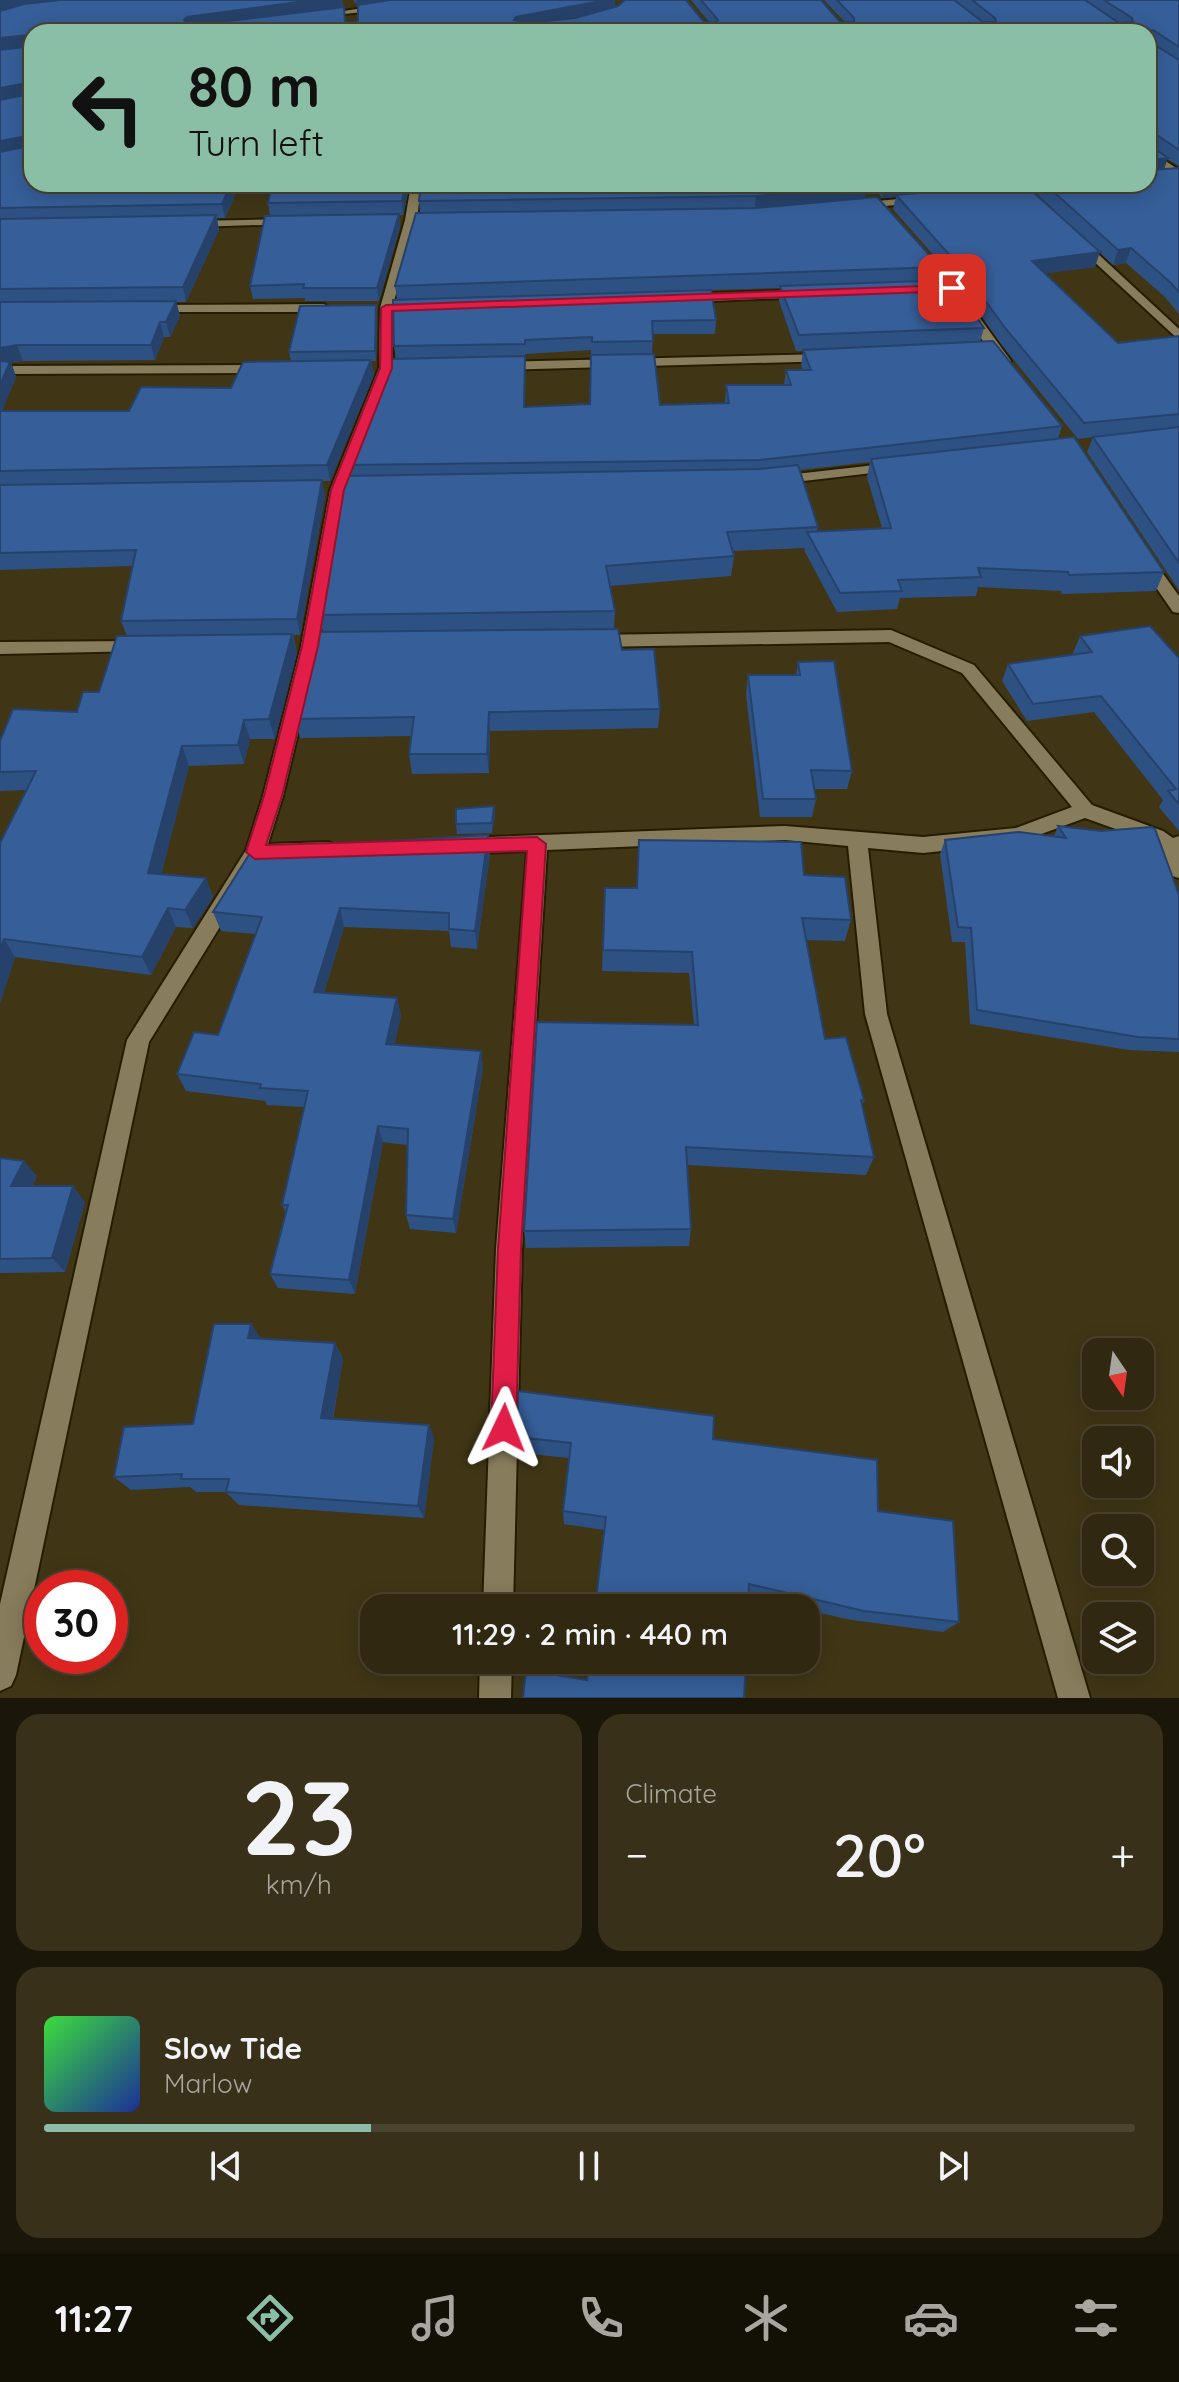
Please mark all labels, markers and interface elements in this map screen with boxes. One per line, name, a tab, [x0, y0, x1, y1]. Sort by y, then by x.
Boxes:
text: 80 m	[188, 51, 320, 121]
icon: left	[56, 56, 160, 160]
text: Turn left	[188, 120, 324, 165]
pin	[918, 254, 986, 322]
icon: arrive	[930, 266, 974, 310]
north arrow	[1082, 1338, 1154, 1410]
map controls	[1082, 1338, 1154, 1674]
position arrow	[462, 1386, 546, 1470]
button: sound	[1082, 1426, 1154, 1498]
button: search	[1082, 1514, 1154, 1586]
speed limit sign: 30	[24, 1570, 128, 1674]
button: layers	[1082, 1602, 1154, 1674]
text: 11:29 · 2 min · 440 m	[452, 1615, 728, 1653]
text: 23	[241, 1751, 356, 1881]
text: Climate	[626, 1777, 717, 1810]
text: 20°	[833, 1817, 926, 1892]
text: −	[626, 1827, 648, 1882]
text: +	[1110, 1827, 1135, 1882]
text: km/h	[266, 1868, 332, 1901]
text: Slow Tide	[164, 2029, 302, 2067]
text: Marlow	[164, 2067, 252, 2100]
icon: previous	[204, 2144, 248, 2188]
icon: pause	[567, 2144, 611, 2188]
icon: next	[931, 2144, 975, 2188]
icon: directions	[242, 2290, 298, 2346]
icon: music	[407, 2290, 463, 2346]
icon: phone	[573, 2290, 629, 2346]
icon: climate	[738, 2290, 794, 2346]
icon: car	[903, 2290, 959, 2346]
icon: filters	[1068, 2290, 1124, 2346]
text: 11:27	[55, 2296, 133, 2341]

